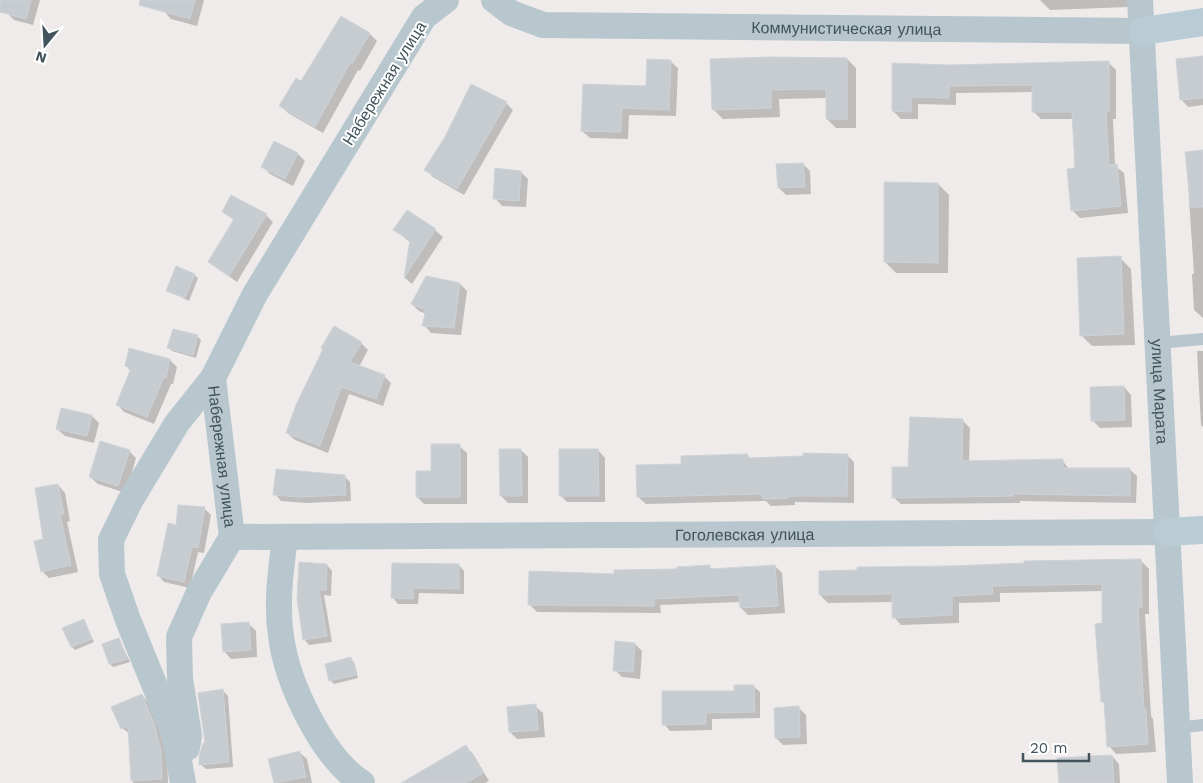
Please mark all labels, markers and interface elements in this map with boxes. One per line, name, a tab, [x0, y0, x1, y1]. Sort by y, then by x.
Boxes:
street label: Набережная улица	[339, 18, 430, 149]
street label: Коммунистическая улица	[751, 18, 942, 39]
north arrow	[20, 20, 70, 70]
text: N	[34, 48, 48, 67]
street label: улица Марата	[1147, 338, 1172, 445]
street label: Набережная улица	[204, 384, 240, 528]
street label: Гоголевская улица	[675, 525, 815, 545]
scale bar	[1023, 730, 1089, 762]
text: 20 m	[1030, 739, 1068, 757]

